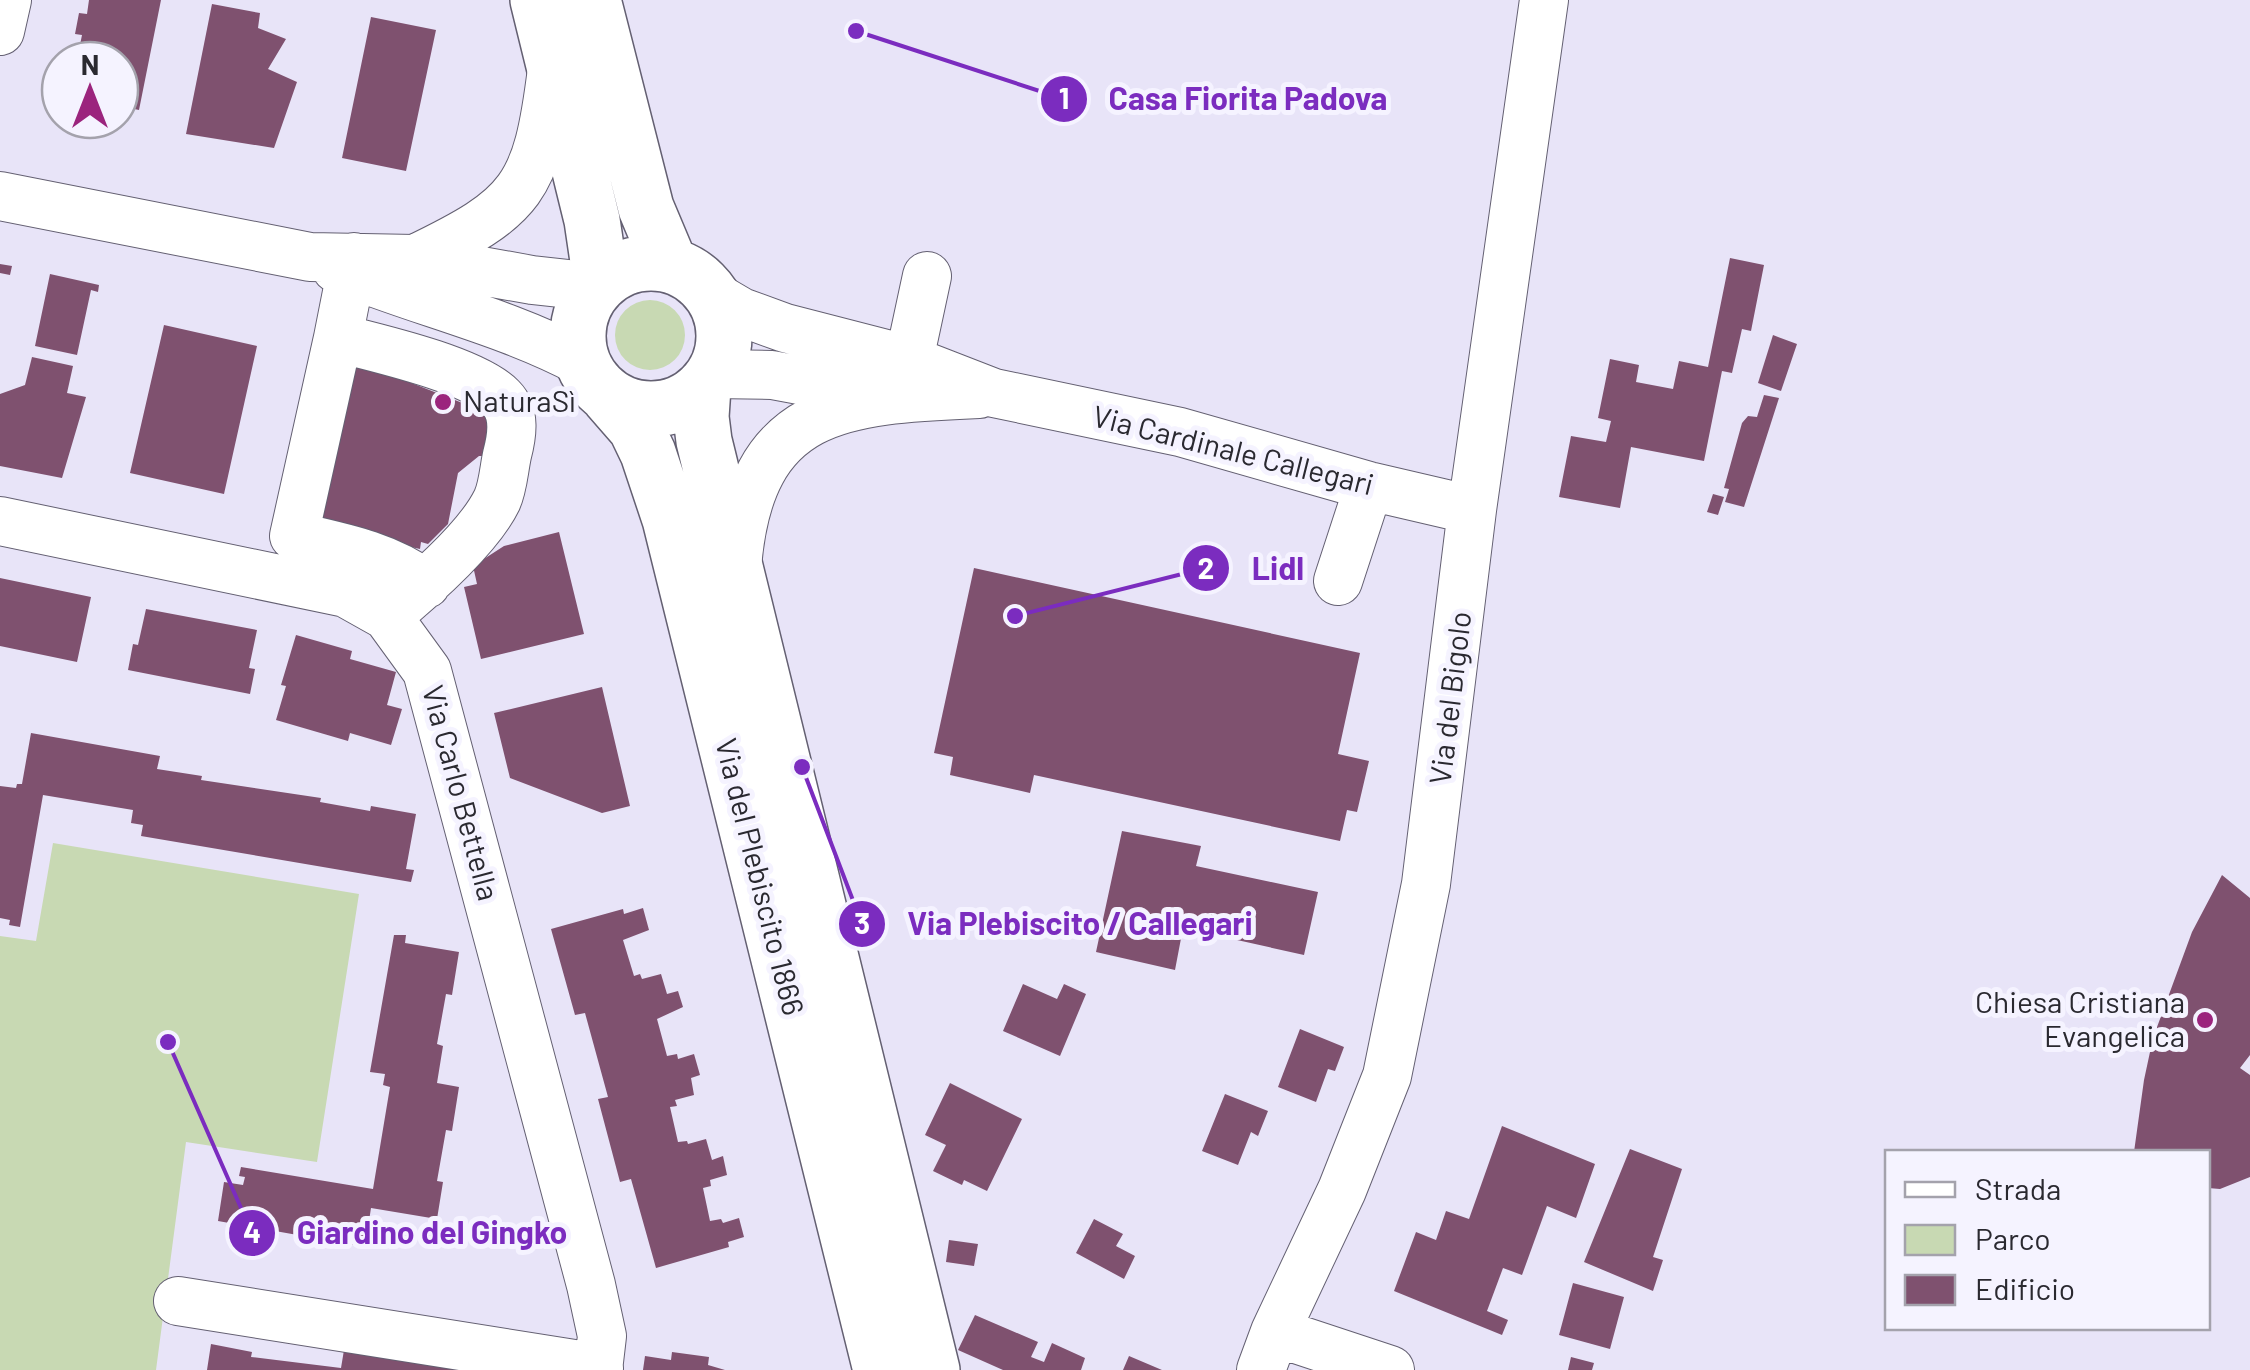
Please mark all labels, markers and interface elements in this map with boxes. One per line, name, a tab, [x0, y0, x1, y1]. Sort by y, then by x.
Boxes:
north arrow	[40, 40, 140, 140]
text: N	[81, 47, 99, 81]
callout: Casa Fiorita Padova	[1039, 68, 1407, 130]
text: Casa Fiorita Padova	[1109, 78, 1387, 116]
text: 1	[1059, 79, 1069, 115]
place label: NaturaSì	[463, 382, 576, 418]
marker: NaturaSì	[432, 391, 454, 413]
street label: Via Cardinale Callegari	[1089, 397, 1378, 501]
callout: Lidl	[1181, 537, 1324, 599]
text: Lidl	[1252, 548, 1304, 586]
text: 2	[1198, 549, 1214, 585]
street label: Via del Bigolo	[1421, 609, 1477, 786]
street label: Via Carlo Bettella	[416, 681, 508, 904]
street label: Via del Plebiscito 1866	[709, 734, 813, 1019]
callout: Via Plebiscito / Callegari	[837, 893, 1272, 955]
text: Via Plebiscito / Callegari	[907, 903, 1253, 941]
text: 3	[854, 904, 870, 940]
place label: Chiesa Cristiana Evangelica	[1975, 983, 2185, 1053]
marker: Chiesa Cristiana Evangelica	[2194, 1009, 2216, 1031]
legend	[1885, 1150, 2210, 1330]
text: Strada	[1975, 1170, 2061, 1206]
callout: Giardino del Gingko	[227, 1202, 588, 1264]
text: Giardino del Gingko	[297, 1212, 567, 1250]
text: 4	[243, 1213, 261, 1249]
text: Parco	[1975, 1220, 2051, 1256]
text: Edificio	[1975, 1270, 2075, 1306]

